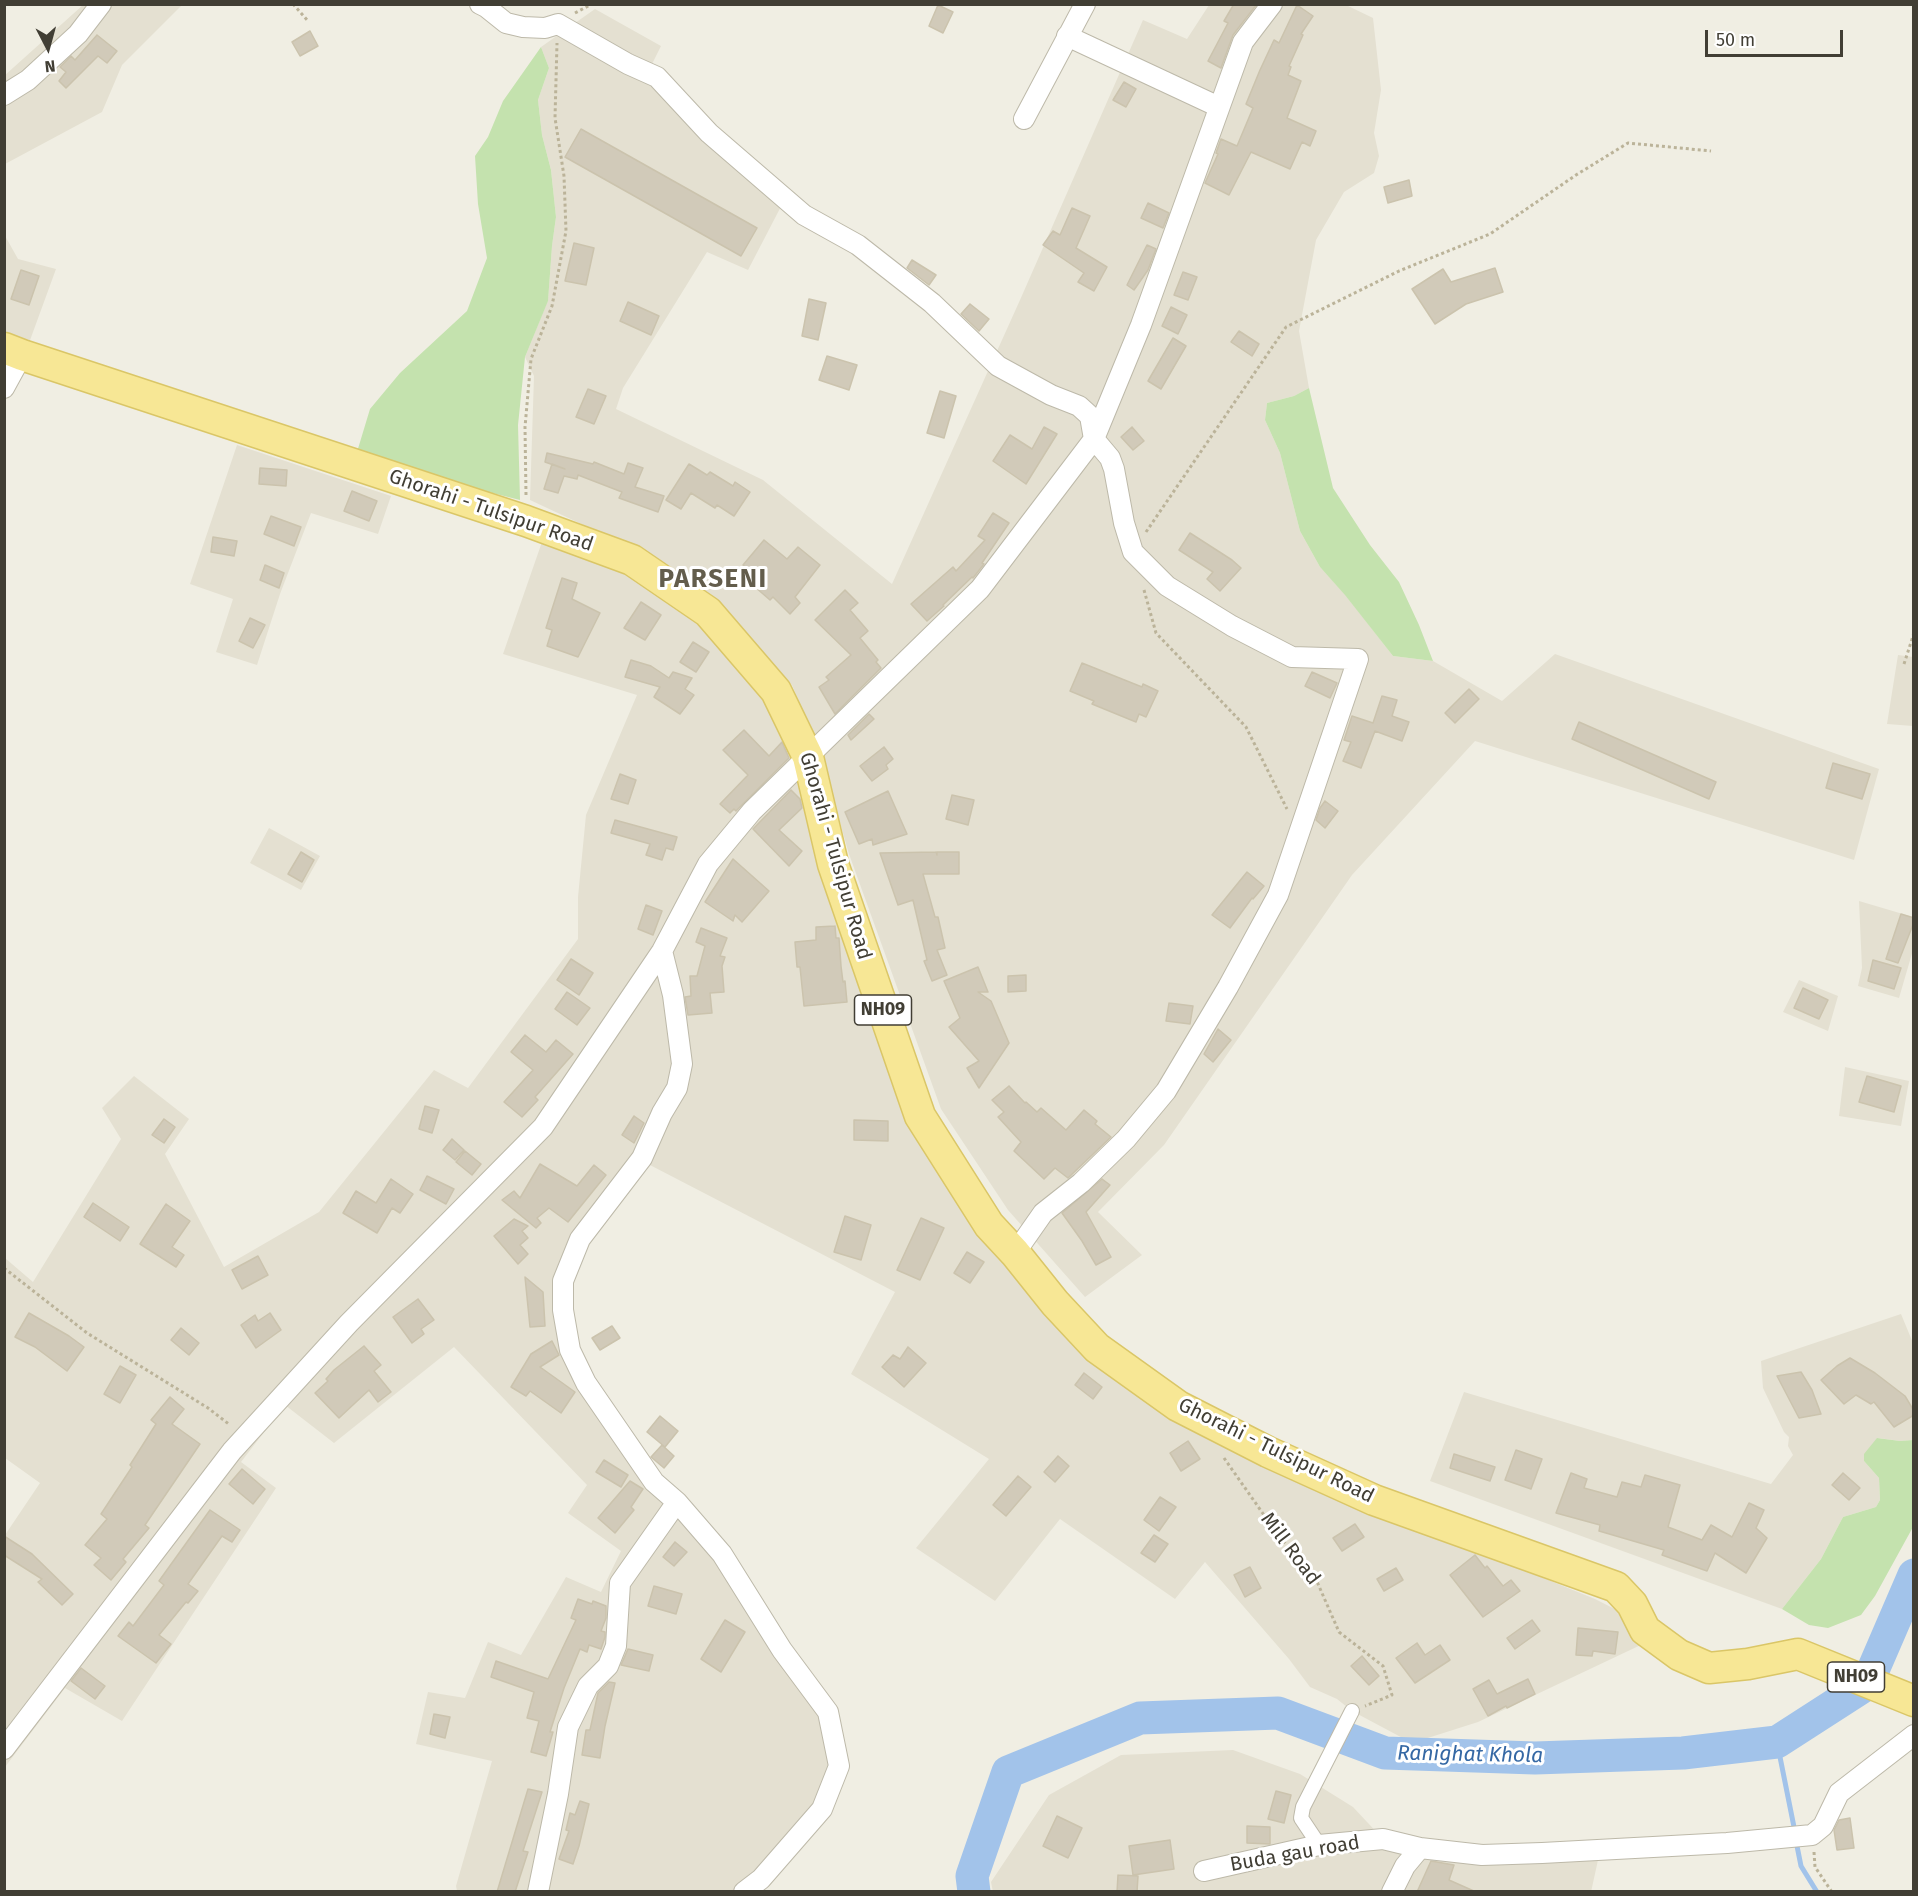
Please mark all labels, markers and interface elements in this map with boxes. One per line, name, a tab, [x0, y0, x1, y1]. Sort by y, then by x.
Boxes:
north arrow	[18, 18, 78, 78]
scale bar	[1708, 18, 1846, 56]
text: 50 m	[1716, 29, 1755, 51]
text: N	[44, 56, 56, 76]
street label: Ghorahi - Tulsipur Road	[386, 465, 596, 557]
district label: PARSENI	[658, 564, 768, 596]
street label: Ghorahi - Tulsipur Road	[794, 750, 876, 962]
road number: NH09	[854, 995, 912, 1025]
street label: Ghorahi - Tulsipur Road	[1174, 1393, 1378, 1509]
street label: Mill Road	[1255, 1508, 1325, 1590]
road number: NH09	[1828, 1662, 1884, 1692]
water label: Ranighat Khola	[1397, 1741, 1543, 1769]
street label: Buda gau road	[1228, 1831, 1362, 1877]

